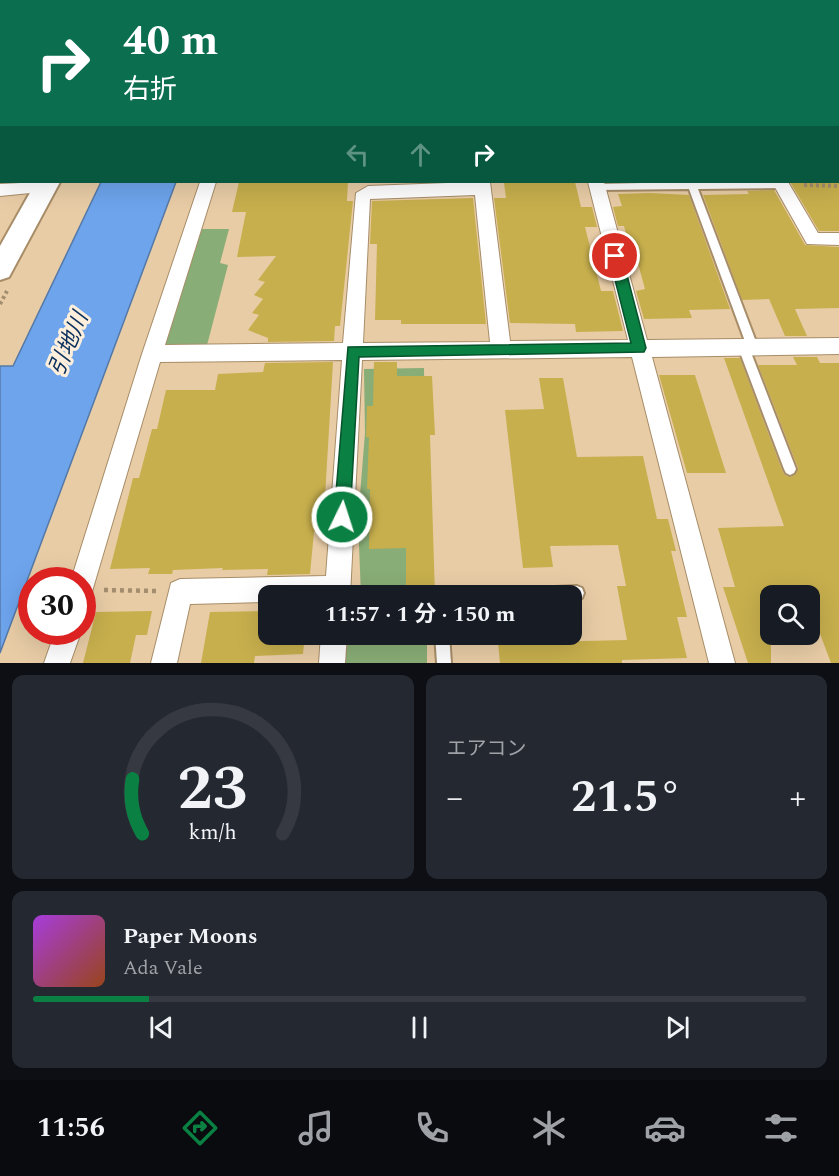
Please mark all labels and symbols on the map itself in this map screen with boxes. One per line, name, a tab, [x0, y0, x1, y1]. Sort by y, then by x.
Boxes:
pin	[589, 230, 640, 281]
water label: 引地川	[41, 305, 98, 381]
position arrow	[310, 485, 374, 549]
speed limit sign: 30	[18, 567, 96, 645]

